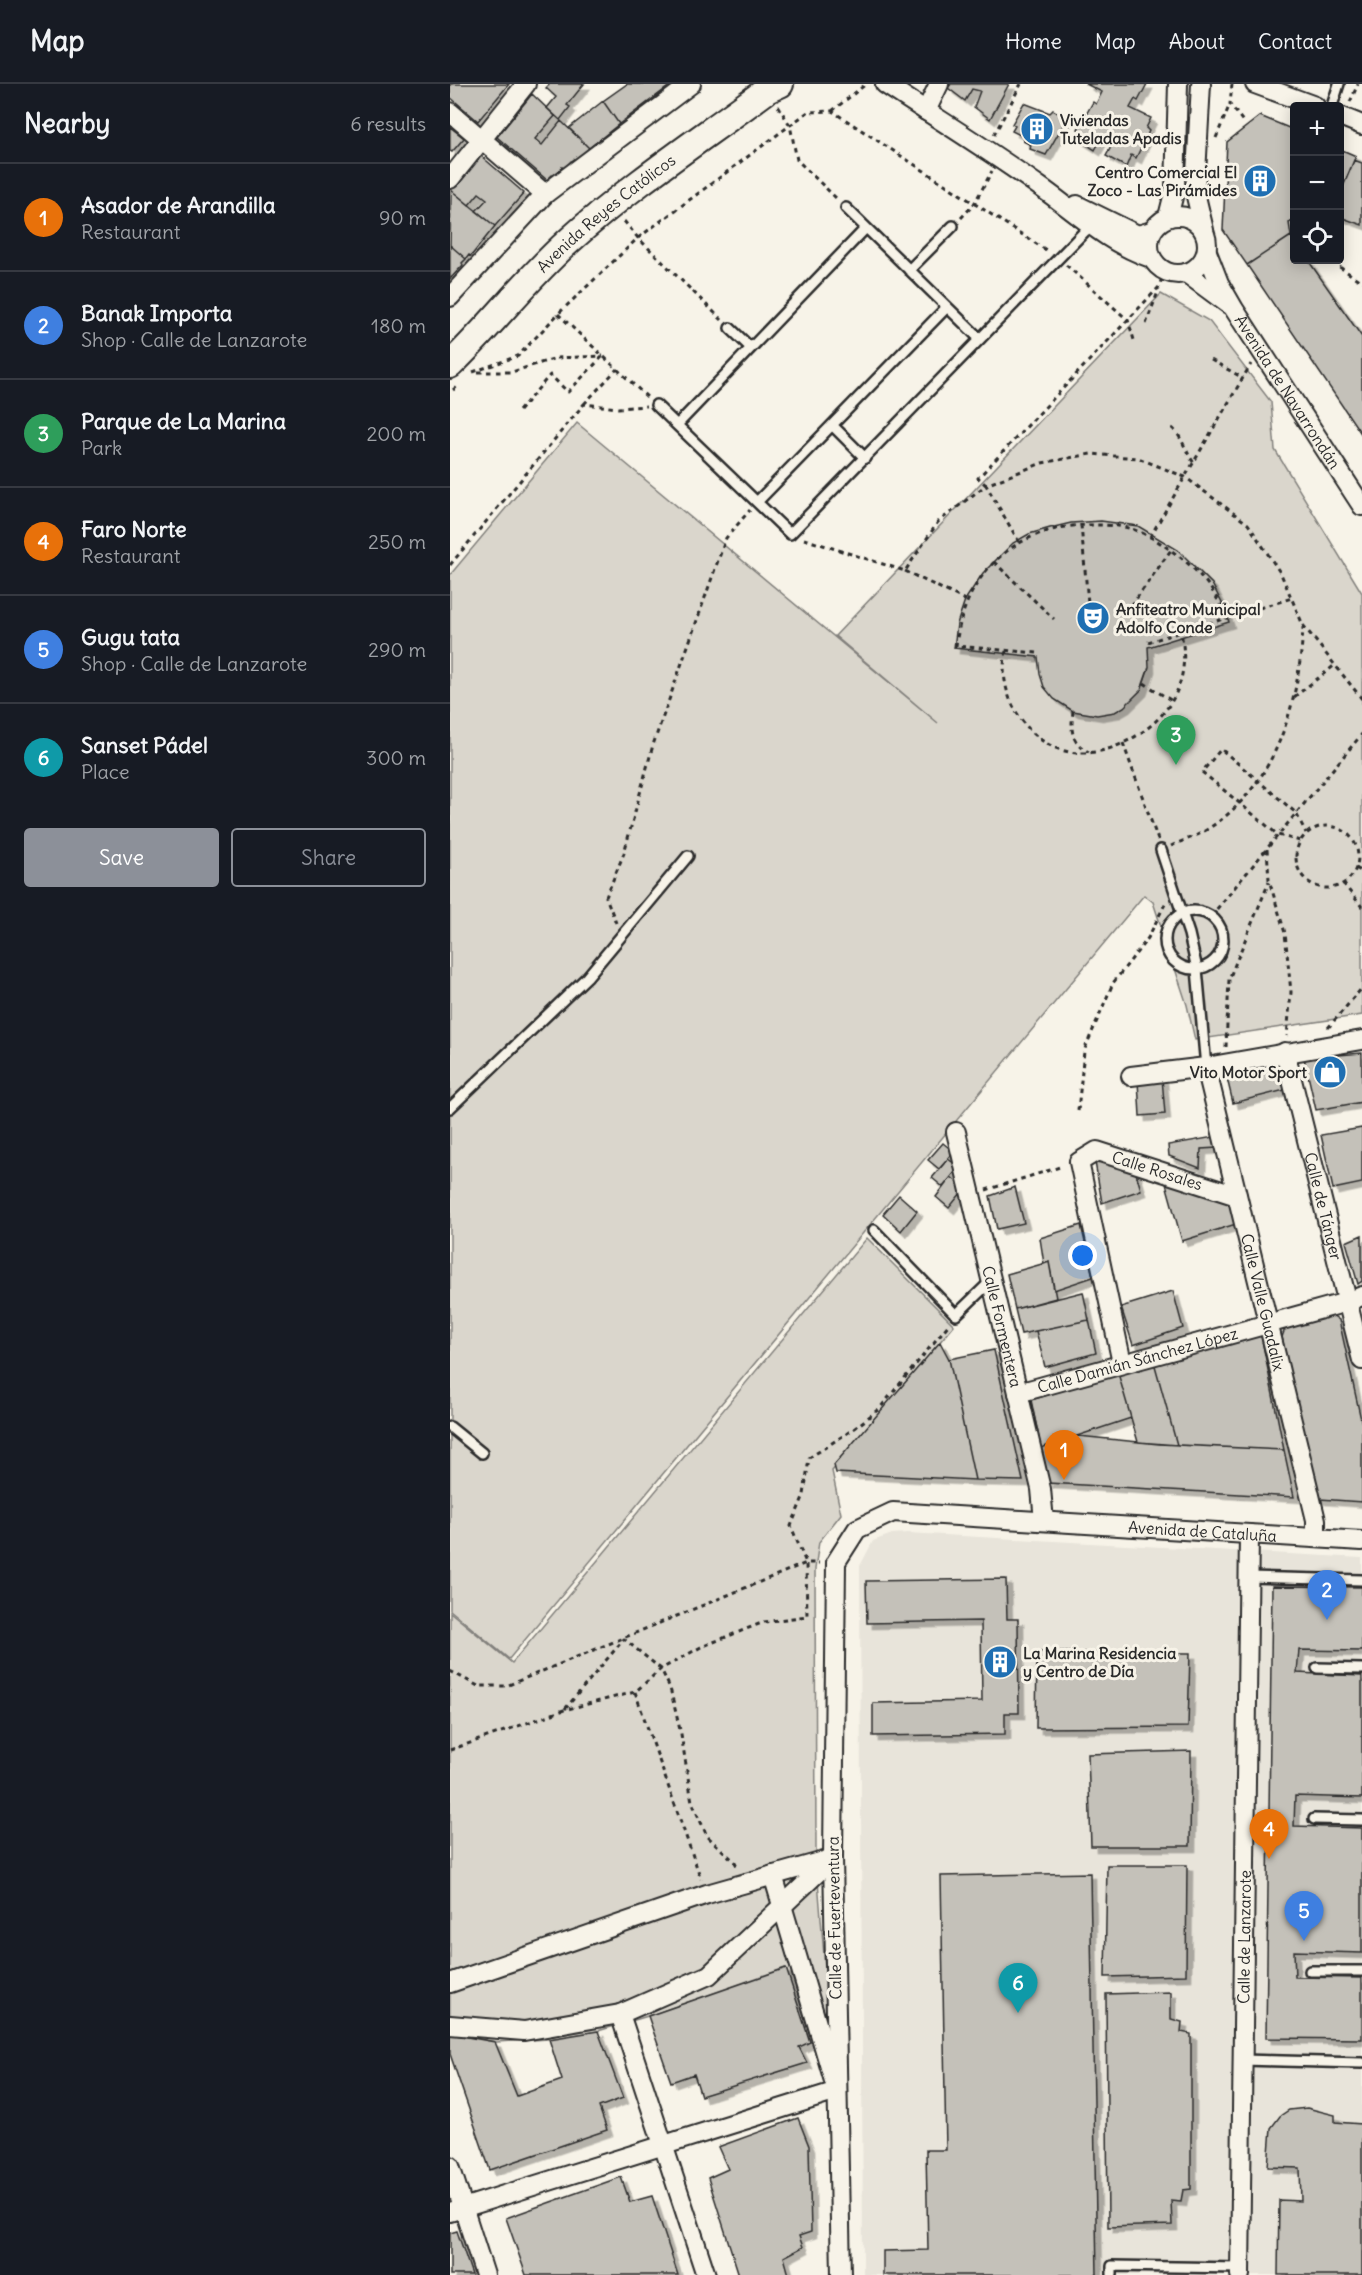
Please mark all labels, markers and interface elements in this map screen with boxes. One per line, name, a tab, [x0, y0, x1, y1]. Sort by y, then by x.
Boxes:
text: Map	[30, 23, 84, 59]
text: Home	[1005, 28, 1062, 55]
text: Map	[1095, 28, 1136, 55]
text: About	[1169, 28, 1225, 55]
text: Contact	[1258, 28, 1332, 55]
map controls	[1290, 102, 1344, 264]
button: +	[1290, 102, 1344, 156]
text: Nearby	[24, 107, 110, 140]
place label: Viviendas Tuteladas Apadis	[1060, 110, 1181, 149]
text: 6 results	[350, 111, 426, 136]
building icon: Viviendas Tuteladas Apadis	[1019, 111, 1055, 147]
street label: Avenida Reyes Católicos	[532, 150, 679, 277]
button: −	[1290, 156, 1344, 210]
place label: Centro Comercial El Zoco - Las Pirámides	[1087, 162, 1237, 200]
building icon: Centro Comercial El Zoco - Las Pirámides	[1242, 163, 1278, 199]
text: Asador de Arandilla	[81, 191, 275, 219]
text: 1	[40, 205, 47, 230]
text: 90 m	[379, 205, 426, 230]
button: locate	[1290, 210, 1344, 264]
text: Restaurant	[81, 219, 180, 244]
text: Banak Importa	[81, 299, 232, 327]
street label: Avenida de Navarrondán	[1231, 311, 1345, 473]
text: 2	[38, 313, 49, 338]
text: 180 m	[371, 313, 426, 338]
text: Shop · Calle de Lanzarote	[81, 327, 307, 352]
text: Parque de La Marina	[81, 407, 286, 435]
text: 3	[38, 421, 49, 446]
text: 200 m	[366, 421, 426, 446]
text: Park	[81, 435, 122, 460]
text: Faro Norte	[81, 515, 187, 543]
text: 4	[38, 529, 49, 554]
text: 250 m	[368, 529, 426, 554]
text: Restaurant	[81, 543, 180, 568]
place label: Anfiteatro Municipal Adolfo Conde	[1116, 599, 1260, 637]
theatre icon: Anfiteatro Municipal Adolfo Conde	[1075, 600, 1111, 636]
text: Gugu tata	[81, 623, 180, 651]
text: 5	[38, 637, 49, 662]
text: 290 m	[368, 637, 426, 662]
text: Shop · Calle de Lanzarote	[81, 651, 307, 676]
pin: 3	[1156, 716, 1196, 765]
text: Sanset Pádel	[81, 731, 208, 759]
text: 6	[38, 745, 49, 770]
text: 300 m	[366, 745, 426, 770]
text: Place	[81, 759, 129, 784]
button: Save	[24, 828, 219, 887]
button: Share	[231, 828, 426, 887]
shop icon: Vito Motor Sport	[1312, 1054, 1348, 1090]
place label: Vito Motor Sport	[1190, 1062, 1308, 1083]
street label: Calle Rosales	[1109, 1146, 1205, 1194]
street label: Calle de Tánger	[1300, 1150, 1347, 1263]
street label: Calle Valle Guadalix	[1237, 1231, 1289, 1373]
your location	[1068, 1241, 1097, 1270]
street label: Calle Formentera	[978, 1264, 1026, 1389]
street label: Calle Damián Sánchez López	[1035, 1323, 1240, 1397]
pin: 1	[1044, 1430, 1084, 1480]
street label: Avenida de Cataluña	[1127, 1517, 1277, 1546]
pin: 2	[1308, 1570, 1346, 1620]
place label: La Marina Residencia y Centro de Día	[1023, 1643, 1176, 1682]
building icon: La Marina Residencia y Centro de Día	[982, 1644, 1018, 1680]
pin: 4	[1250, 1810, 1288, 1859]
street label: Calle de Fuerteventura	[823, 1836, 845, 2000]
street label: Calle de Lanzarote	[1233, 1870, 1255, 2004]
pin: 5	[1284, 1892, 1324, 1941]
pin: 6	[998, 1964, 1038, 2013]

